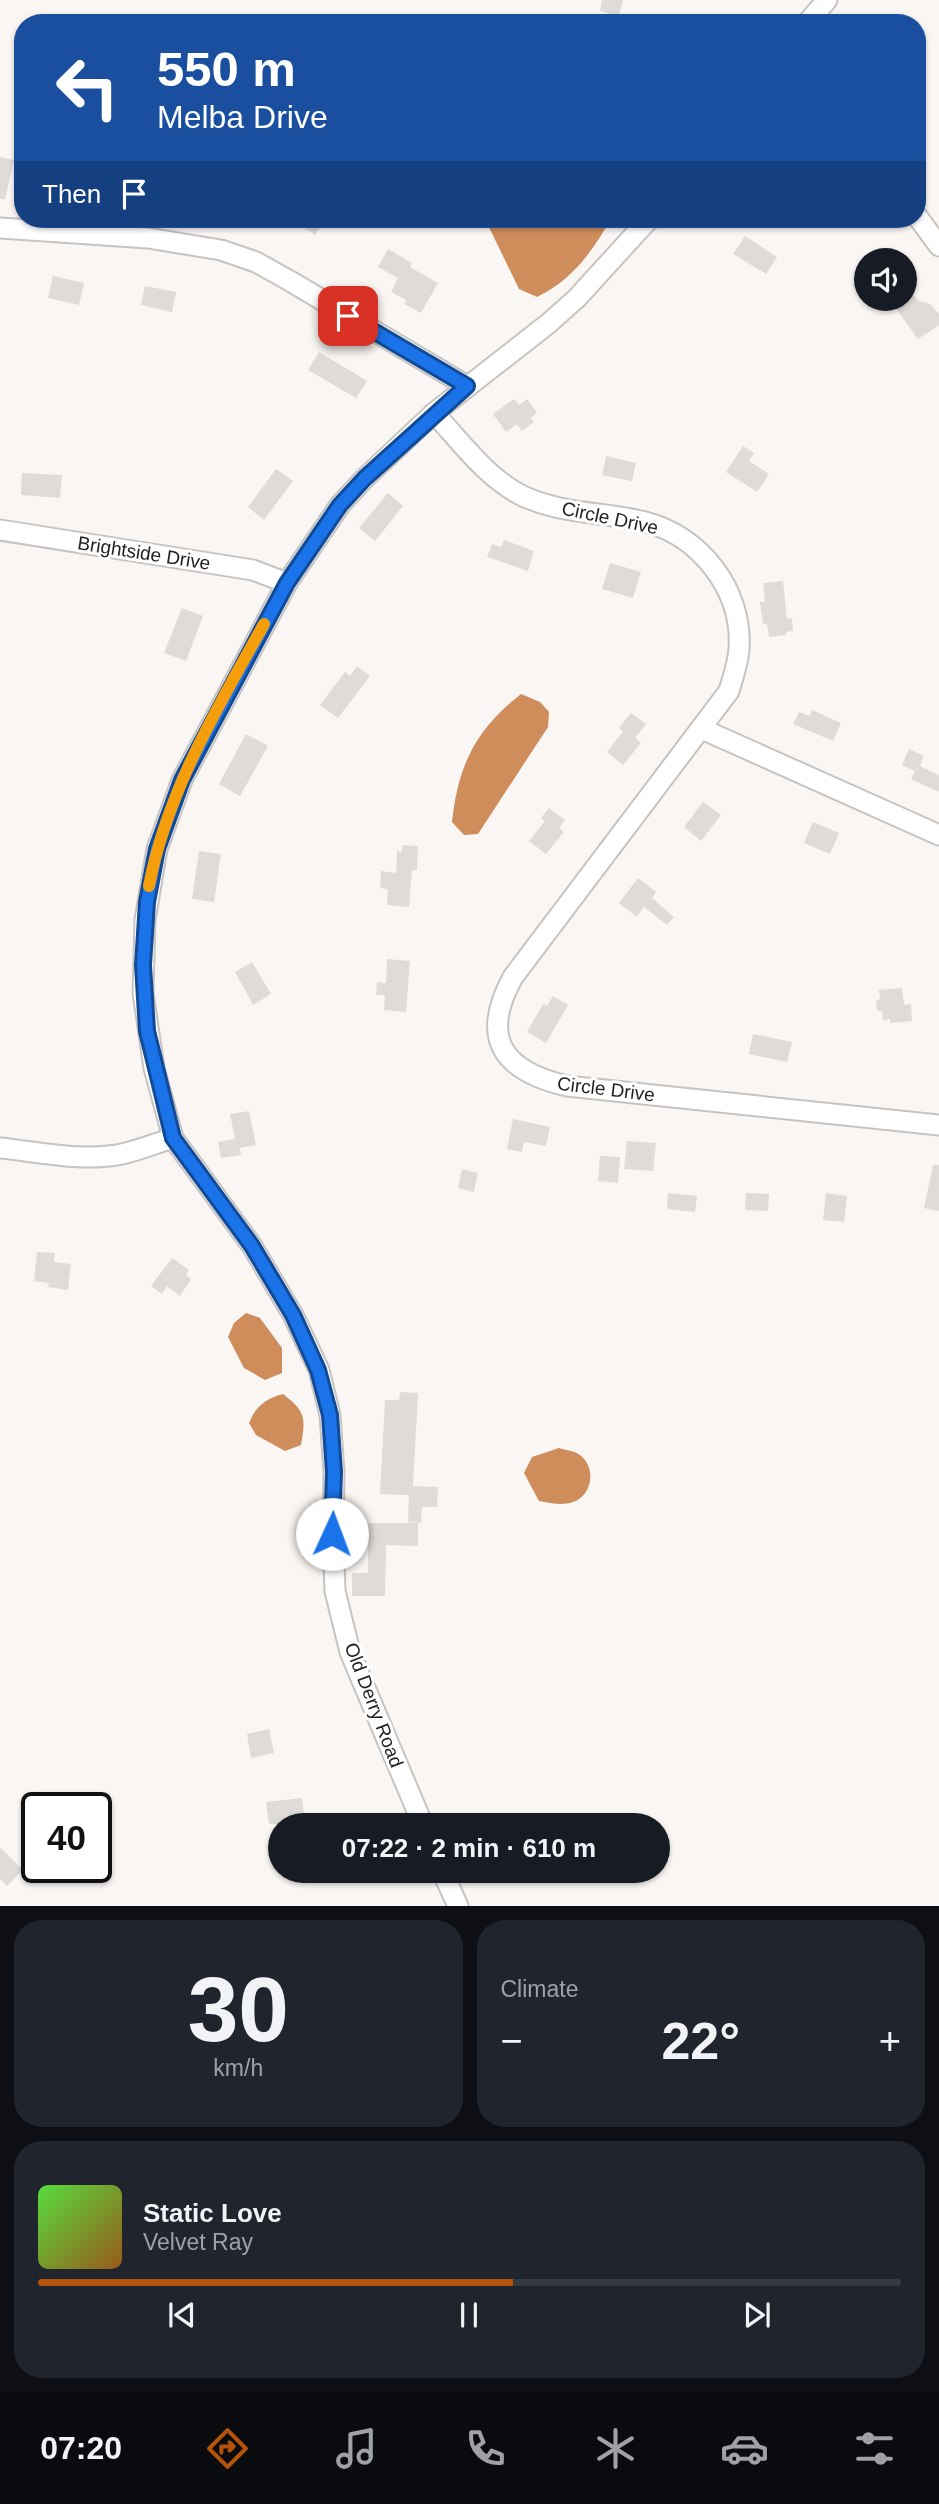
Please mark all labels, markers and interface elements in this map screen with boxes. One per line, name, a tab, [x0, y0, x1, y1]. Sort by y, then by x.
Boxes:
icon: left	[42, 42, 133, 133]
text: 550 m	[157, 42, 296, 96]
text: Melba Drive	[157, 99, 328, 135]
icon: arrive	[115, 175, 153, 213]
text: Then	[42, 179, 101, 209]
map controls	[854, 248, 917, 311]
button: sound	[854, 248, 917, 311]
pin	[318, 286, 378, 346]
icon: arrive	[329, 297, 367, 335]
street label: Circle Drive	[560, 498, 660, 538]
street label: Brightside Drive	[76, 532, 212, 574]
street label: Circle Drive	[556, 1073, 656, 1105]
position arrow	[295, 1497, 369, 1571]
street label: Old Derry Road	[341, 1640, 407, 1770]
speed limit sign: 40	[21, 1792, 112, 1883]
text: 07:22 · 2 min · 610 m	[342, 1833, 596, 1863]
text: 30	[188, 1959, 289, 2060]
text: Climate	[501, 1976, 578, 2002]
text: 22°	[661, 2012, 740, 2070]
text: −	[501, 2020, 523, 2062]
text: +	[879, 2020, 901, 2062]
text: km/h	[213, 2055, 263, 2081]
text: Static Love	[143, 2198, 282, 2228]
text: Velvet Ray	[143, 2229, 253, 2255]
icon: previous	[163, 2296, 201, 2334]
icon: pause	[450, 2296, 488, 2334]
icon: next	[738, 2296, 776, 2334]
icon: directions	[203, 2424, 252, 2473]
icon: music	[332, 2424, 381, 2473]
icon: phone	[461, 2424, 510, 2473]
icon: climate	[591, 2424, 640, 2473]
icon: car	[720, 2424, 769, 2473]
icon: filters	[850, 2424, 899, 2473]
text: 07:20	[40, 2430, 122, 2466]

